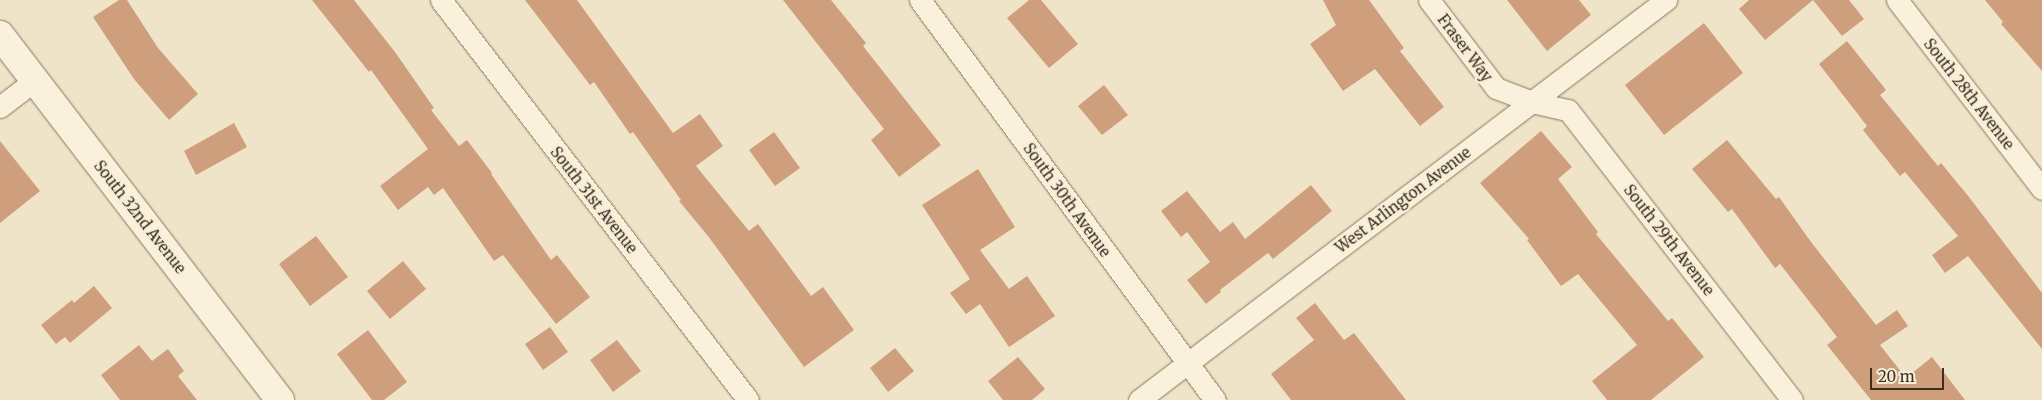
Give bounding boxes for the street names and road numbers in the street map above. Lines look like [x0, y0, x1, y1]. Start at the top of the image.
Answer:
street label: Fraser Way [1434, 11, 1496, 85]
street label: South 28th Avenue [1920, 35, 2018, 153]
street label: South 30th Avenue [1020, 140, 1114, 260]
street label: South 31st Avenue [547, 143, 641, 257]
street label: West Arlington Avenue [1332, 143, 1474, 257]
street label: South 32nd Avenue [90, 157, 190, 277]
street label: South 29th Avenue [1620, 181, 1718, 299]

